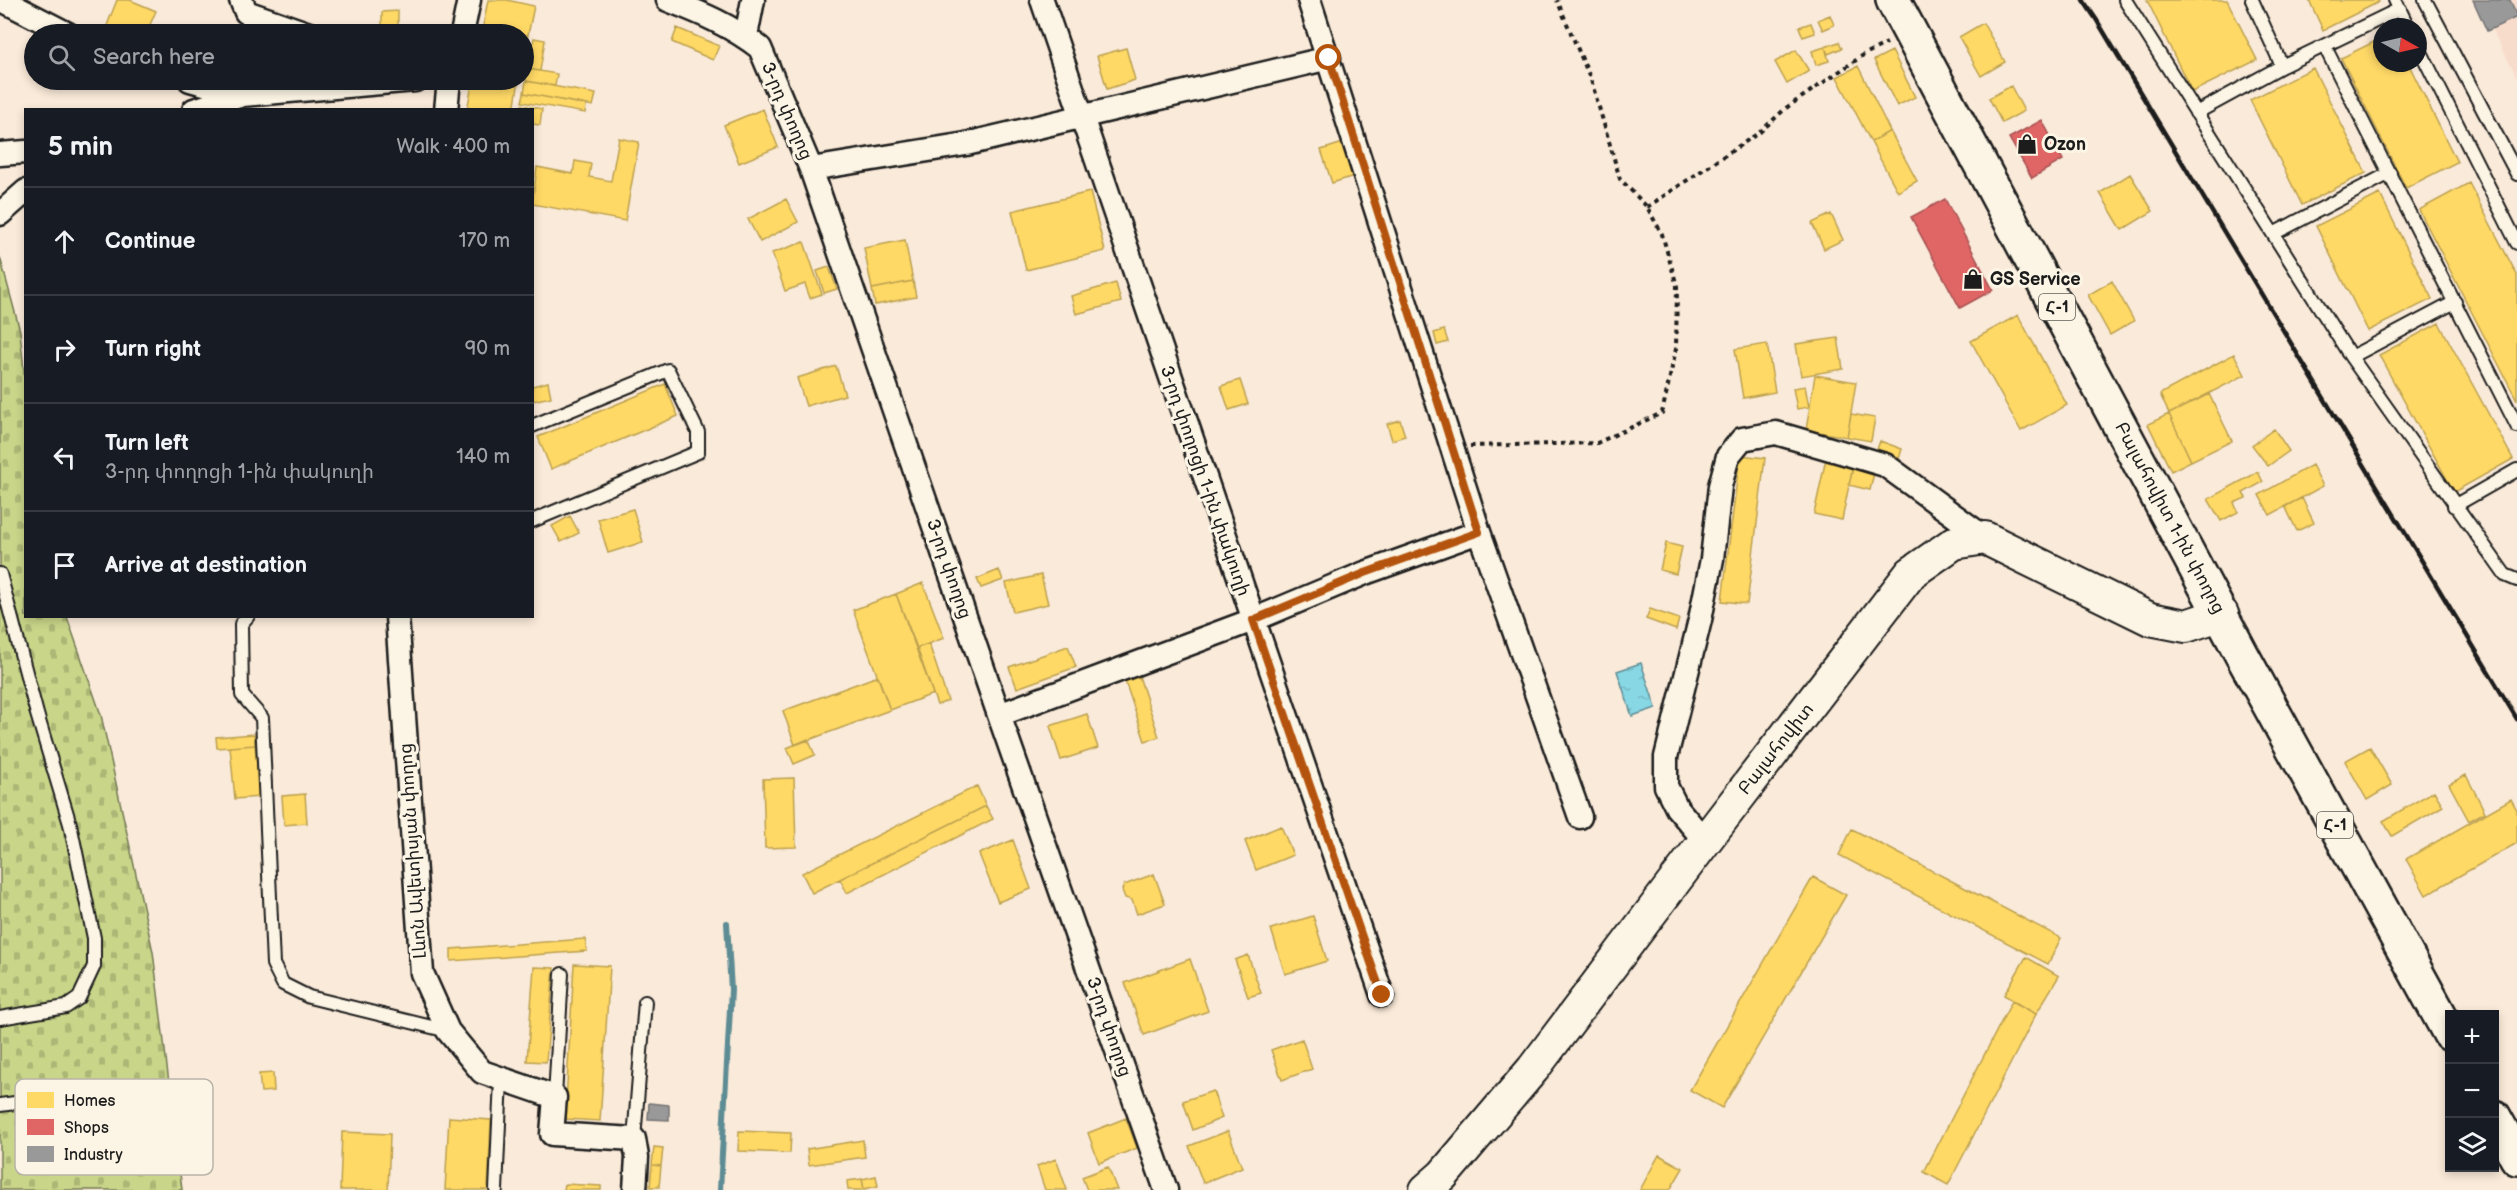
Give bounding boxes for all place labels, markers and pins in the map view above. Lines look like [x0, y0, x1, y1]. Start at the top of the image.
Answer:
shop icon: Ozon [2015, 132, 2039, 156]
place label: Ozon [2044, 134, 2086, 155]
shop icon: GS Service [1961, 267, 1985, 291]
place label: GS Service [1990, 269, 2081, 290]

